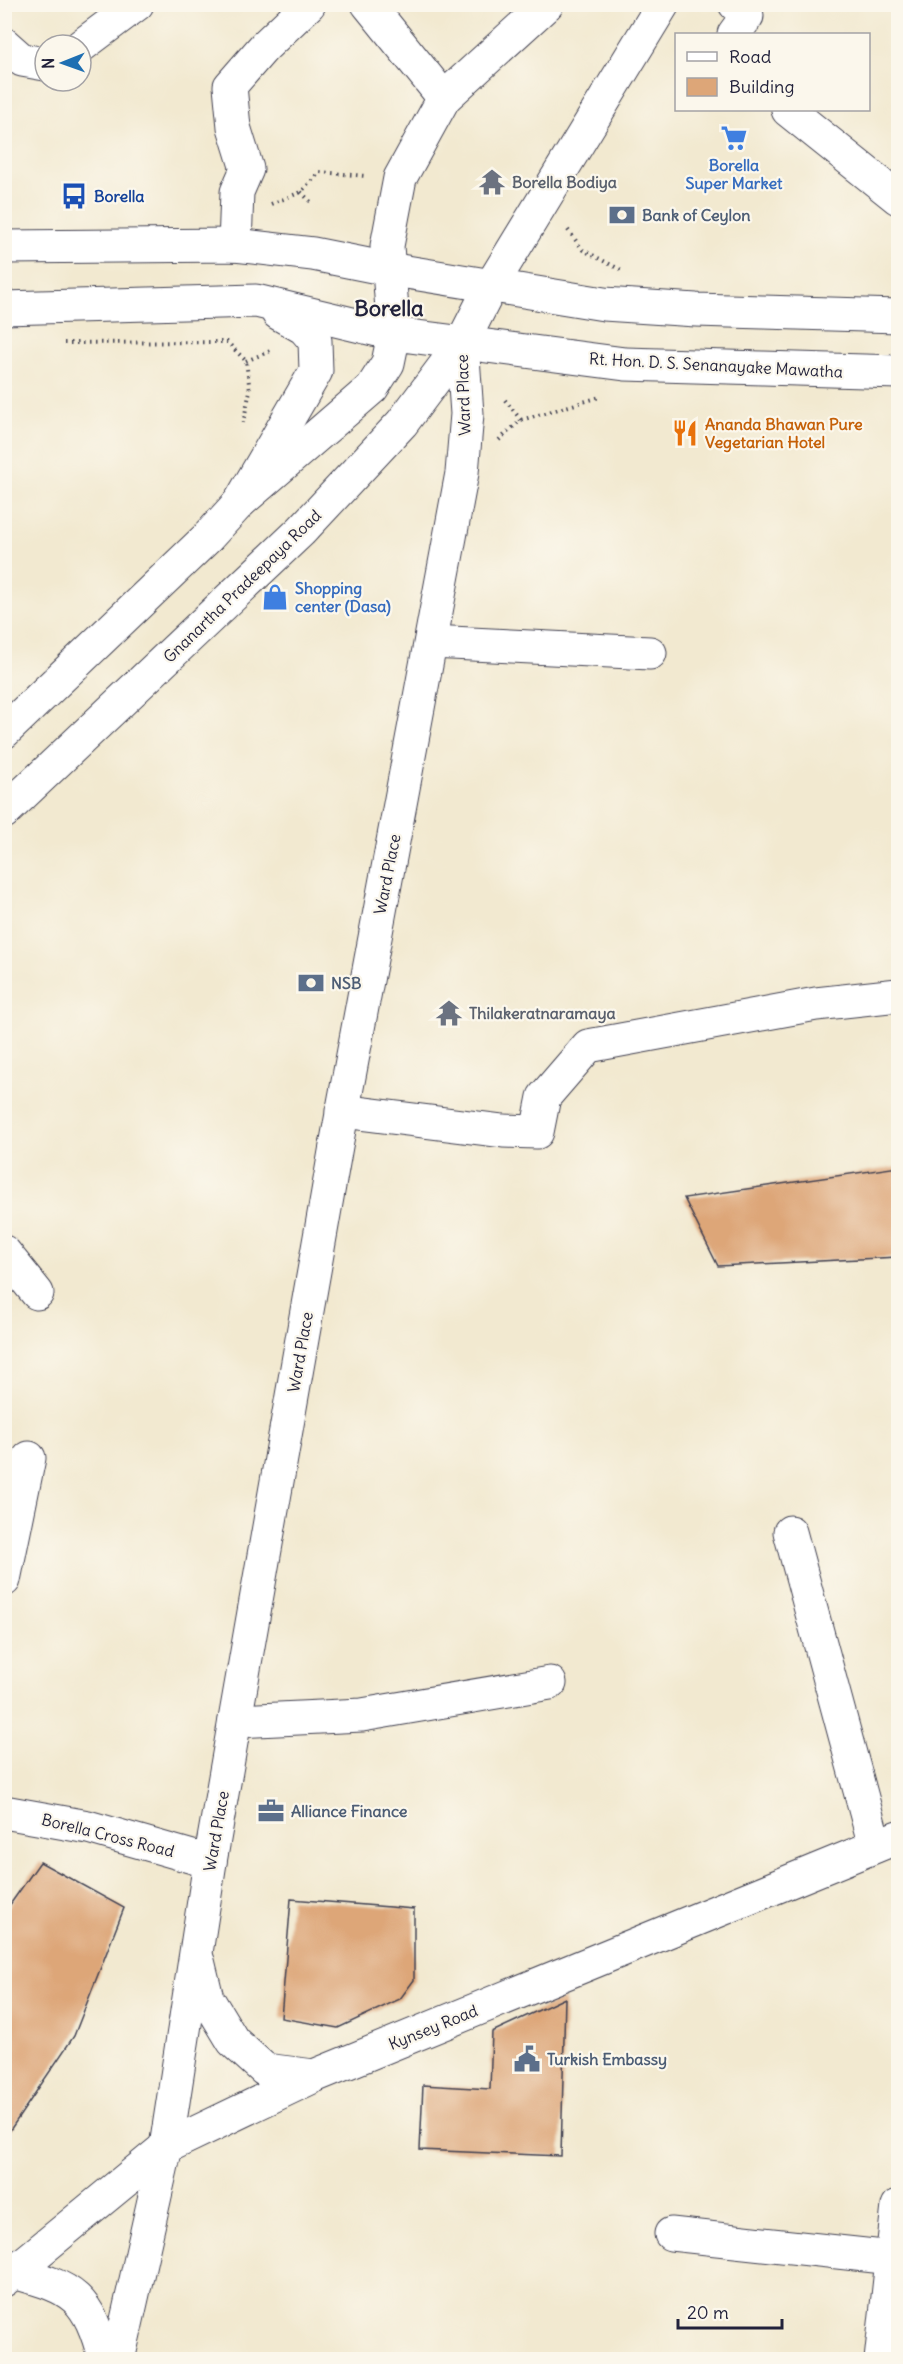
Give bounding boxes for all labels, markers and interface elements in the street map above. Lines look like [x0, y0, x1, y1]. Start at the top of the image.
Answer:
north arrow [33, 33, 93, 93]
legend [675, 33, 870, 111]
text: Road [729, 45, 772, 68]
text: N [38, 58, 58, 69]
text: Building [729, 75, 794, 98]
supermarket icon: Borella Super Market [719, 123, 749, 153]
place label: Borella Super Market [686, 155, 783, 194]
temple icon: Borella Bodiya [477, 167, 507, 197]
place label: Borella Bodiya [512, 172, 617, 193]
bus stop icon: Borella [59, 181, 89, 211]
place label: Borella [94, 186, 144, 206]
bank icon: Bank of Ceylon [607, 200, 637, 230]
place label: Bank of Ceylon [642, 205, 750, 226]
district label: Borella [354, 294, 424, 322]
street label: Rt. Hon. D. S. Senanayake Mawatha [589, 348, 843, 382]
street label: Ward Place [452, 354, 474, 436]
place label: Ananda Bhawan Pure Vegetarian Hotel [705, 414, 863, 453]
restaurant icon: Ananda Bhawan Pure Vegetarian Hotel [670, 418, 700, 448]
street label: Gnanartha Pradeepaya Road [159, 505, 325, 667]
place label: Shopping center (Dasa) [295, 578, 391, 617]
shop icon: Shopping center (Dasa) [260, 582, 290, 612]
street label: Ward Place [369, 832, 405, 916]
bank icon: NSB [296, 968, 326, 998]
place label: NSB [331, 973, 362, 993]
temple icon: Thilakeratnaramaya [434, 998, 464, 1028]
place label: Thilakeratnaramaya [469, 1003, 616, 1024]
street label: Ward Place [283, 1310, 317, 1394]
street label: Ward Place [199, 1789, 233, 1873]
office icon: Alliance Finance [256, 1796, 286, 1826]
place label: Alliance Finance [291, 1801, 408, 1821]
street label: Borella Cross Road [40, 1809, 176, 1861]
street label: Kynsey Road [385, 2000, 481, 2054]
public building icon: Turkish Embassy [512, 2044, 542, 2074]
place label: Turkish Embassy [547, 2049, 667, 2070]
scale bar [678, 2292, 782, 2330]
text: 20 m [687, 2301, 729, 2324]

